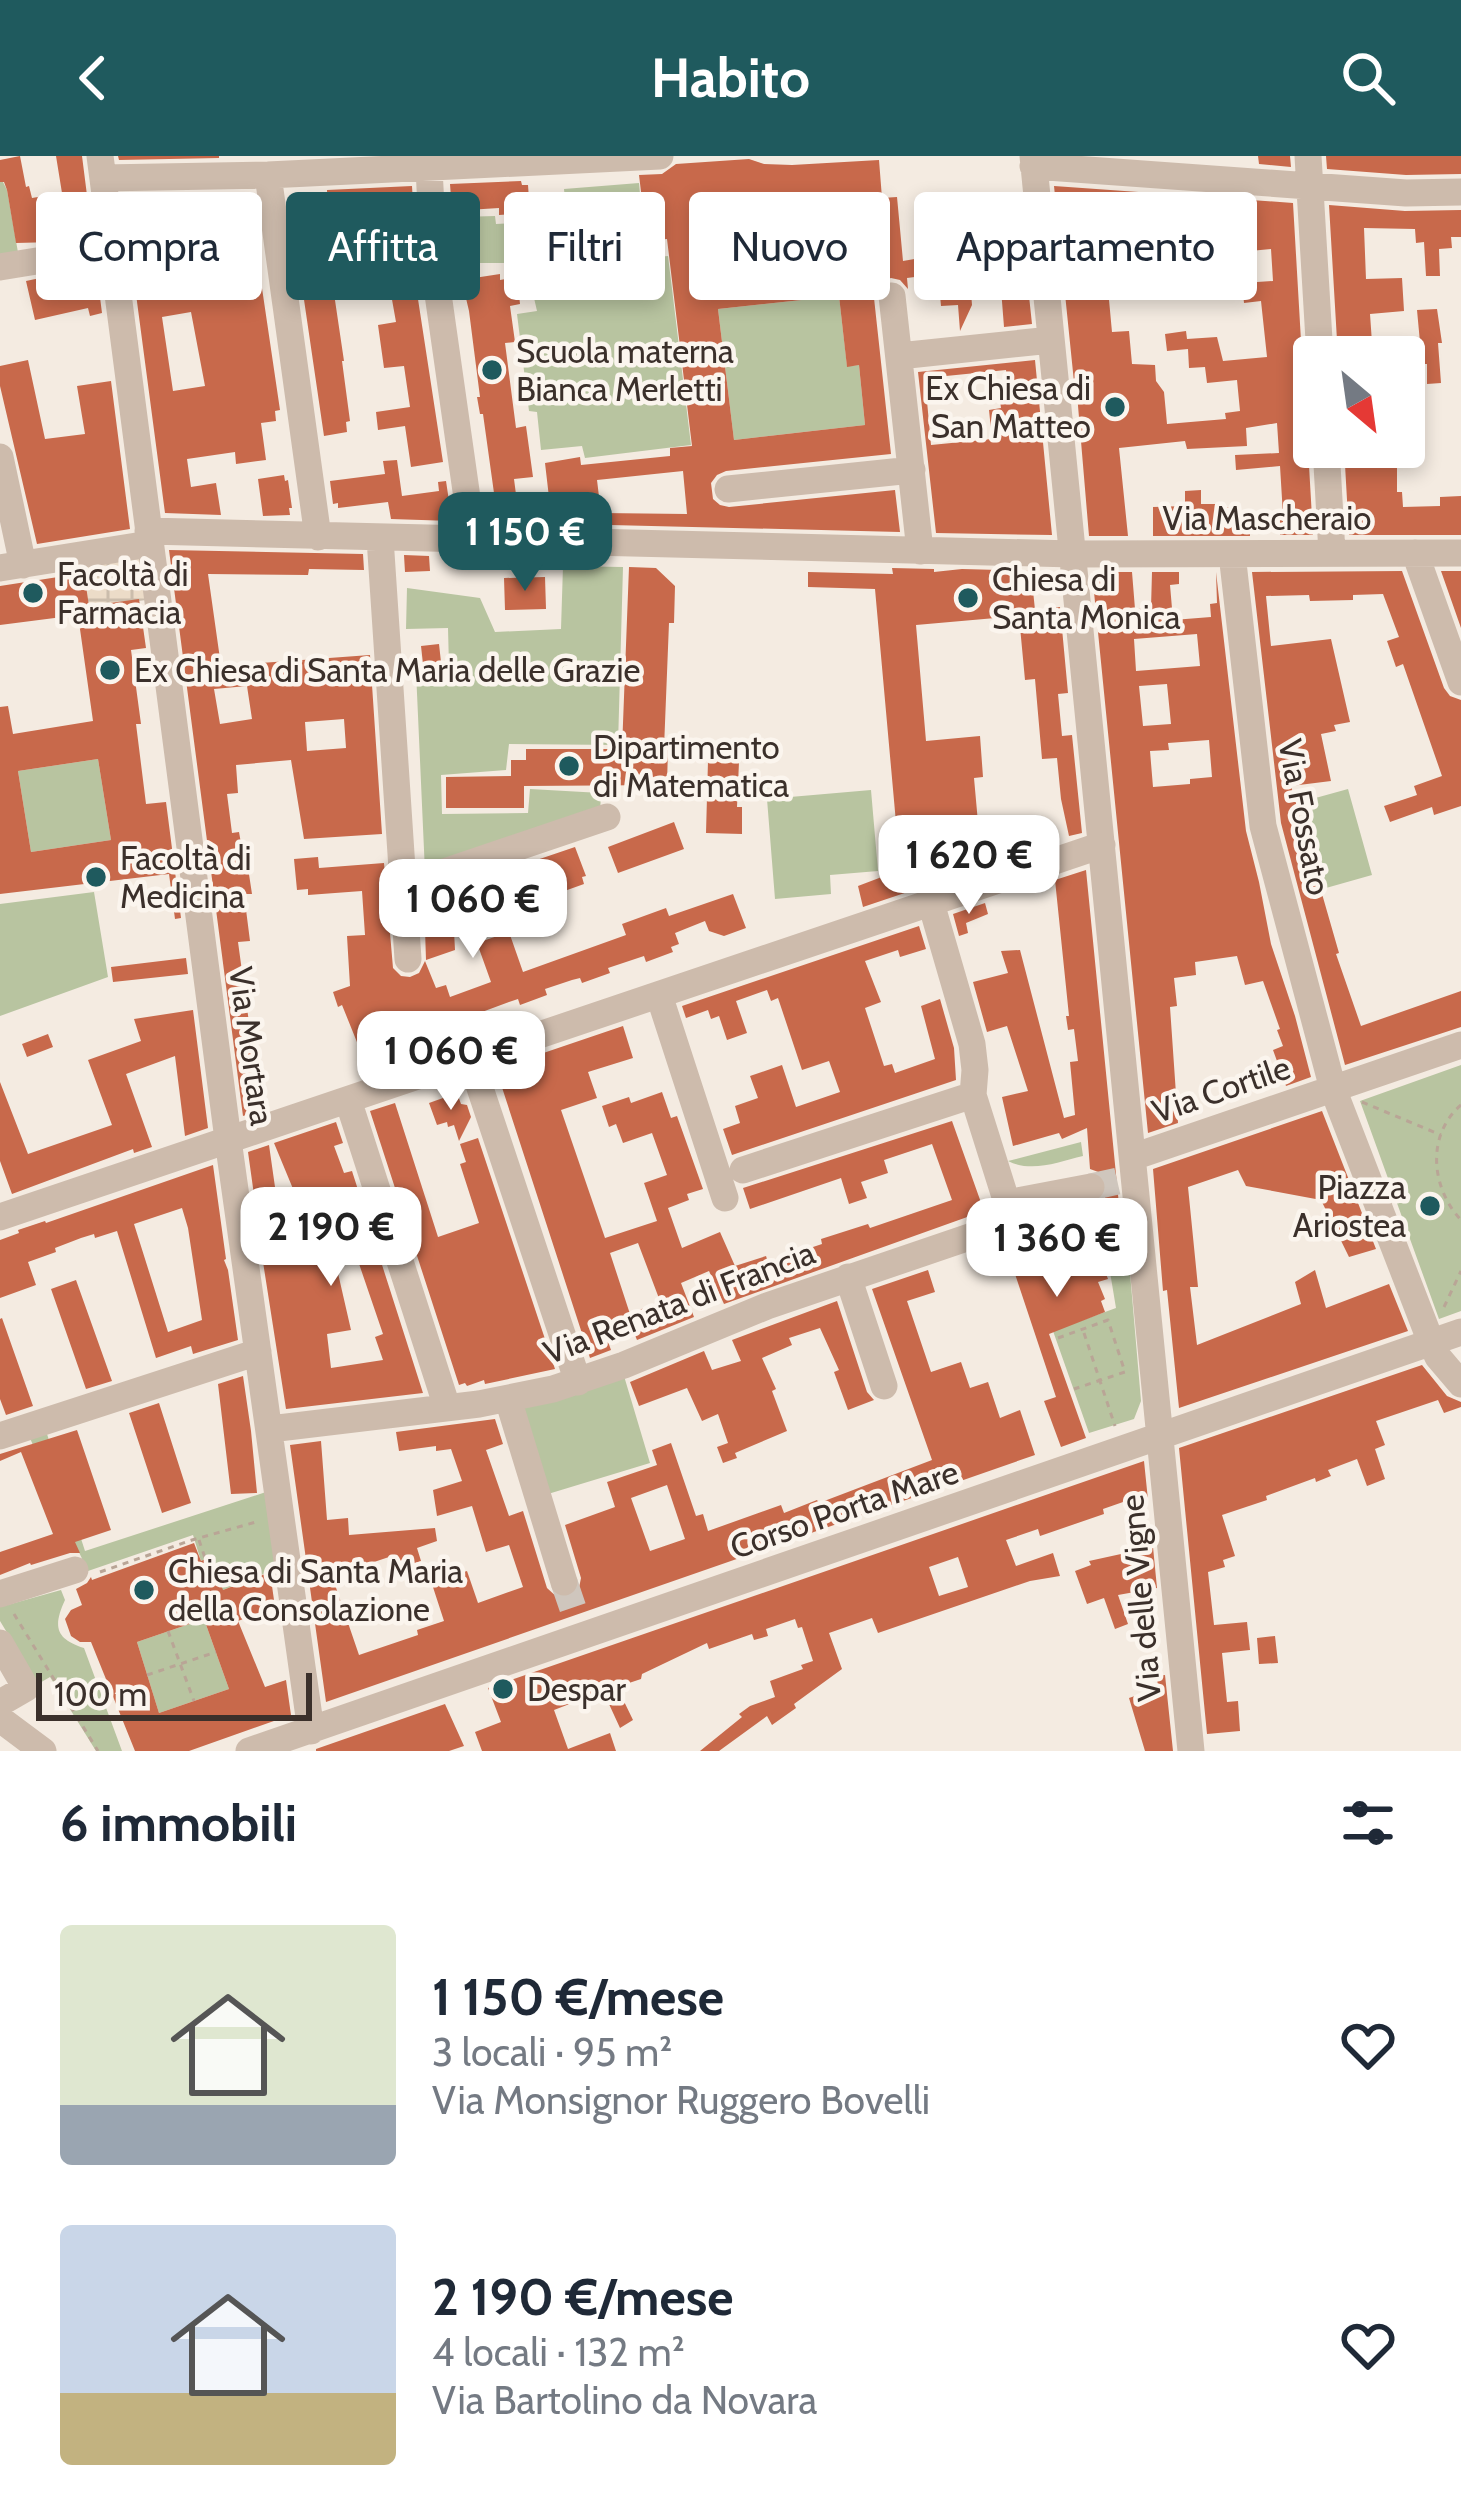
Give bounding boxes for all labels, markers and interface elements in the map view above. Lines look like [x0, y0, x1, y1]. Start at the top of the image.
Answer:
icon: back [60, 45, 126, 111]
text: Habito [651, 45, 810, 111]
icon: search [1335, 45, 1401, 111]
chip: Compra [36, 192, 262, 300]
chip: Affitta [286, 192, 480, 300]
chip: Filtri [504, 192, 665, 300]
chip: Nuovo [689, 192, 890, 300]
chip: Appartamento [914, 192, 1257, 300]
place label: Scuola materna Bianca Merletti [516, 331, 734, 409]
north arrow [1293, 336, 1425, 468]
map controls [1293, 336, 1425, 468]
marker: Scuola materna Bianca Merletti [479, 357, 505, 383]
place label: Ex Chiesa di San Matteo [925, 368, 1091, 446]
marker: Ex Chiesa di San Matteo [1102, 394, 1128, 420]
pin: 1 150 € [414, 492, 636, 594]
street label: Via Mascheraio [1163, 498, 1371, 538]
text: 1 150 € [465, 507, 585, 555]
place label: Facoltà di Farmacia [57, 554, 188, 632]
place label: Chiesa di Santa Monica [992, 559, 1181, 637]
marker: Facoltà di Farmacia [20, 580, 46, 606]
marker: Chiesa di Santa Monica [955, 585, 981, 611]
place label: Ex Chiesa di Santa Maria delle Grazie [134, 650, 640, 690]
marker: Ex Chiesa di Santa Maria delle Grazie [97, 657, 123, 683]
place label: Dipartimento di Matematica [593, 727, 789, 805]
street label: Via Fossato [1270, 736, 1340, 898]
marker: Dipartimento di Matematica [556, 753, 582, 779]
pin: 1 620 € [858, 815, 1080, 917]
text: 1 620 € [905, 830, 1033, 878]
place label: Facoltà di Medicina [120, 838, 251, 916]
pin: 1 060 € [362, 859, 584, 961]
marker: Facoltà di Medicina [83, 864, 109, 890]
text: 1 060 € [406, 874, 540, 922]
street label: Via Mortara [221, 964, 283, 1128]
pin: 1 060 € [340, 1011, 562, 1113]
text: 1 060 € [384, 1026, 518, 1074]
street label: Via Cortile [1147, 1047, 1295, 1131]
place label: Piazza Ariostea [1293, 1167, 1406, 1245]
pin: 2 190 € [220, 1187, 442, 1289]
marker: Piazza Ariostea [1417, 1193, 1443, 1219]
pin: 1 360 € [946, 1198, 1168, 1300]
text: 2 190 € [267, 1202, 395, 1250]
text: 1 360 € [993, 1213, 1121, 1261]
street label: Via Renata di Francia [538, 1232, 820, 1372]
street label: Corso Porta Mare [725, 1451, 963, 1567]
street label: Via delle Vigne [1111, 1493, 1169, 1703]
place label: Chiesa di Santa Maria della Consolazione [168, 1551, 463, 1629]
marker: Chiesa di Santa Maria della Consolazione [131, 1577, 157, 1603]
scale bar [36, 1667, 312, 1720]
place label: Despar [527, 1669, 627, 1709]
text: 100 m [54, 1674, 147, 1714]
marker: Despar [490, 1676, 516, 1702]
icon: filters [1335, 1790, 1401, 1856]
text: 6 immobili [60, 1792, 297, 1854]
text: 1 150 €/mese [432, 1966, 724, 2028]
icon: home [156, 1973, 300, 2117]
icon: heart [1335, 2012, 1401, 2078]
text: 3 locali · 95 m² [432, 2028, 672, 2076]
text: Via Monsignor Ruggero Bovelli [432, 2076, 930, 2124]
text: 2 190 €/mese [432, 2266, 734, 2328]
icon: home [156, 2273, 300, 2417]
icon: heart [1335, 2312, 1401, 2378]
text: 4 locali · 132 m² [432, 2328, 685, 2376]
text: Via Bartolino da Novara [432, 2376, 817, 2424]

